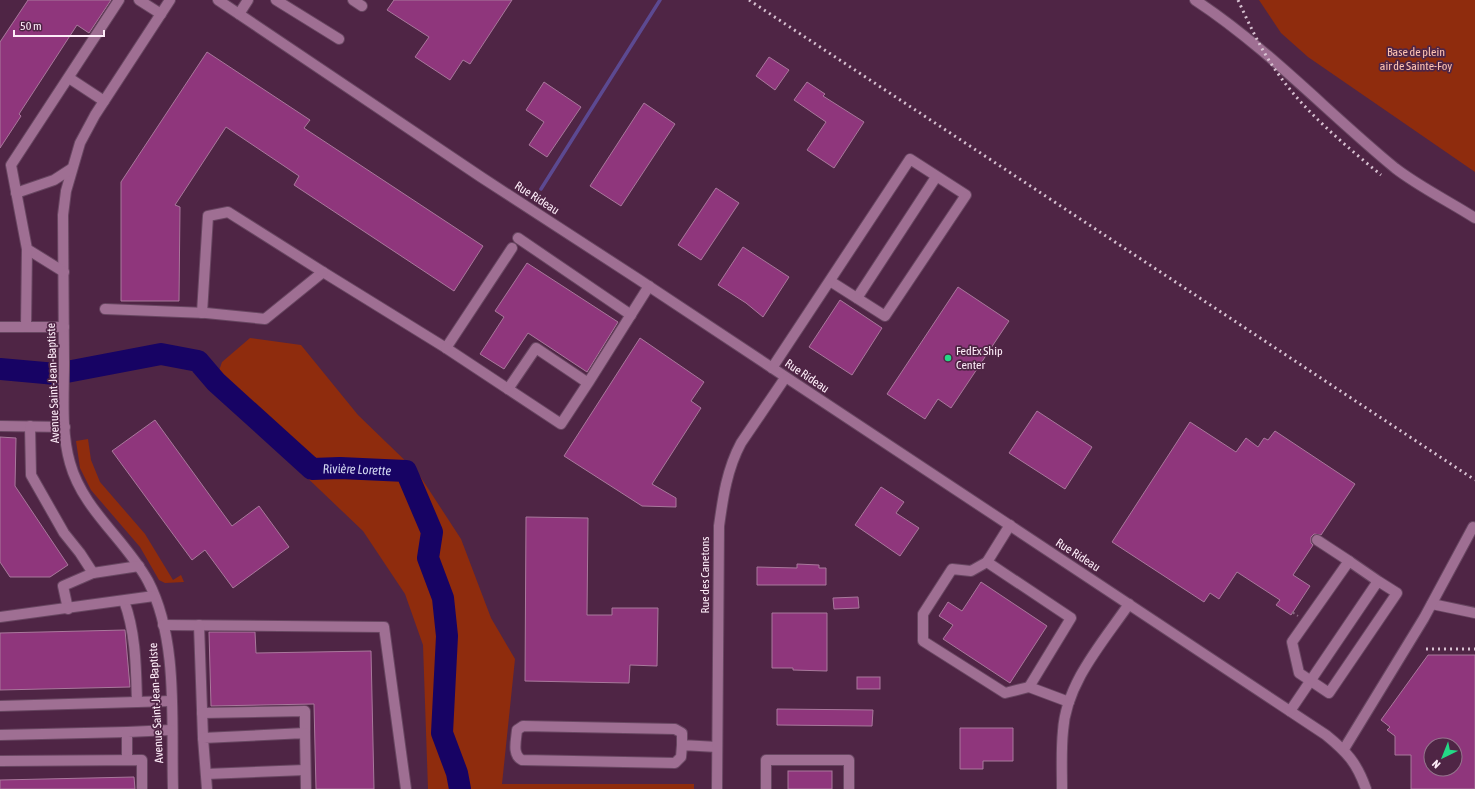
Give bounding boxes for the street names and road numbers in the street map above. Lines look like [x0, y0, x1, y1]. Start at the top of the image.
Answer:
street label: Rue Rideau [512, 178, 562, 218]
street label: Avenue Saint-Jean-Baptiste [44, 323, 62, 443]
street label: Rue Rideau [782, 356, 832, 396]
street label: Rue Rideau [1053, 535, 1103, 575]
street label: Rue des Canetons [698, 536, 712, 614]
street label: Avenue Saint-Jean-Baptiste [146, 643, 166, 763]

